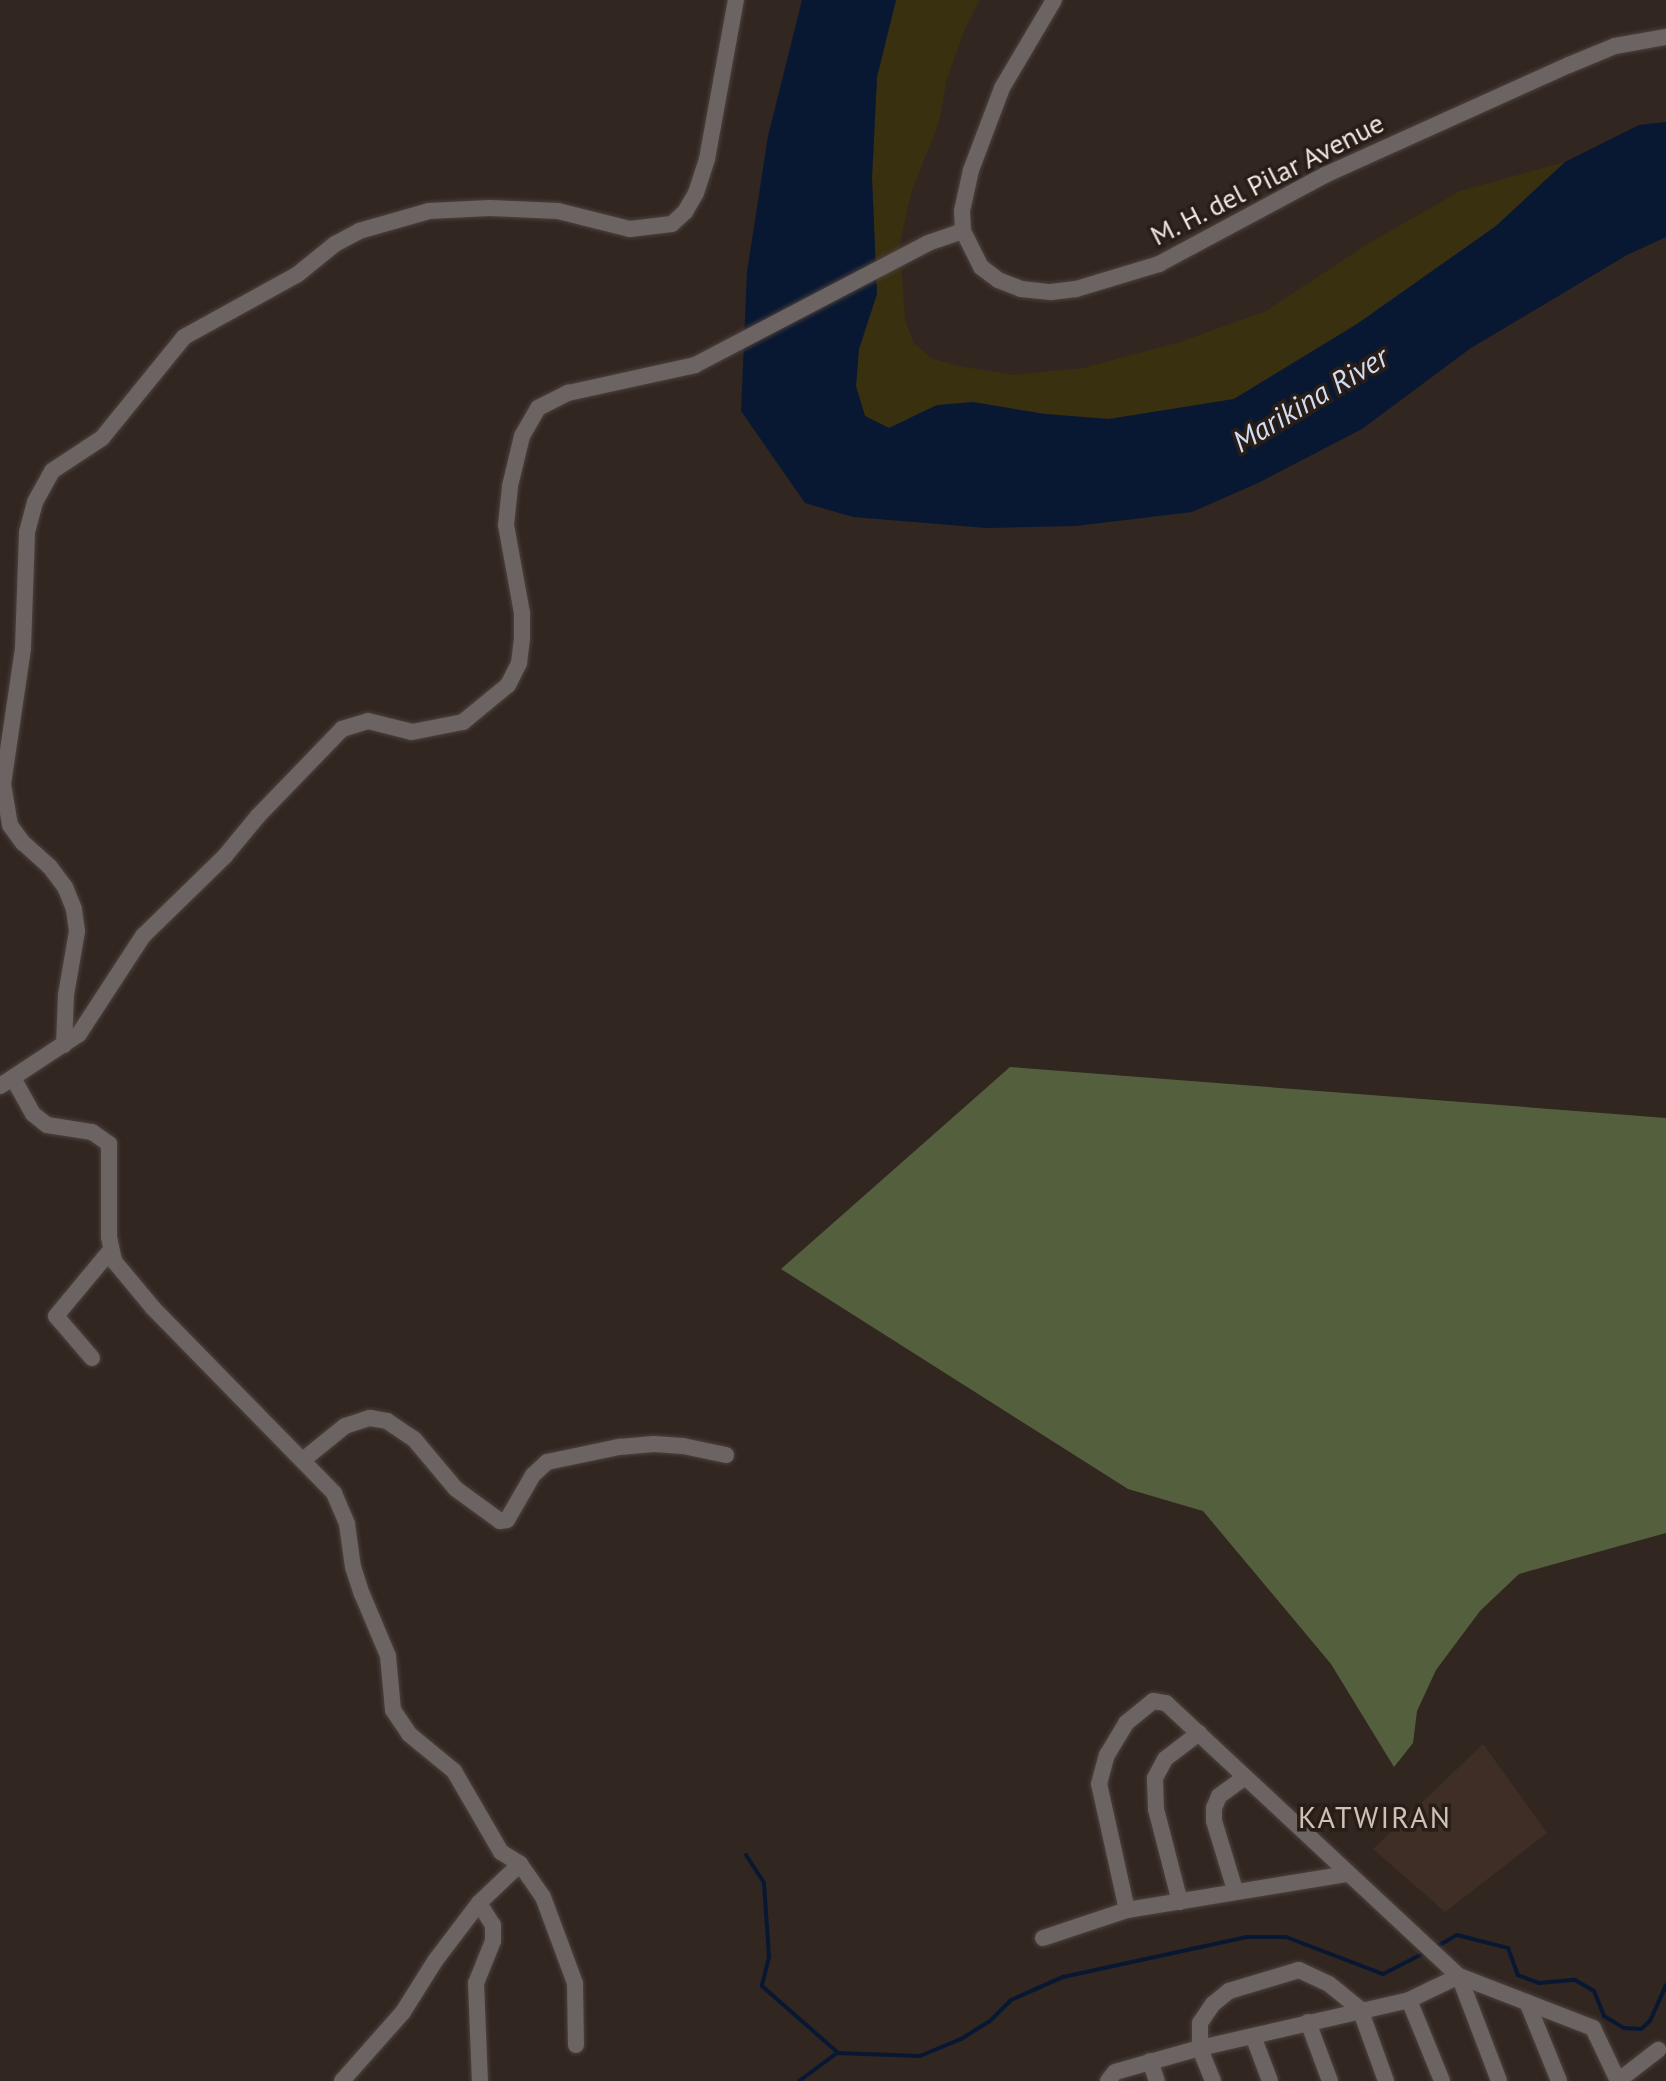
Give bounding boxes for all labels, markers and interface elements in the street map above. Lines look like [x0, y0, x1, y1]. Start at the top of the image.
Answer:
street label: M. H. del Pilar Avenue [1142, 104, 1392, 254]
water label: Marikina River [1226, 338, 1394, 460]
district label: KATWIRAN [1298, 1799, 1452, 1835]

